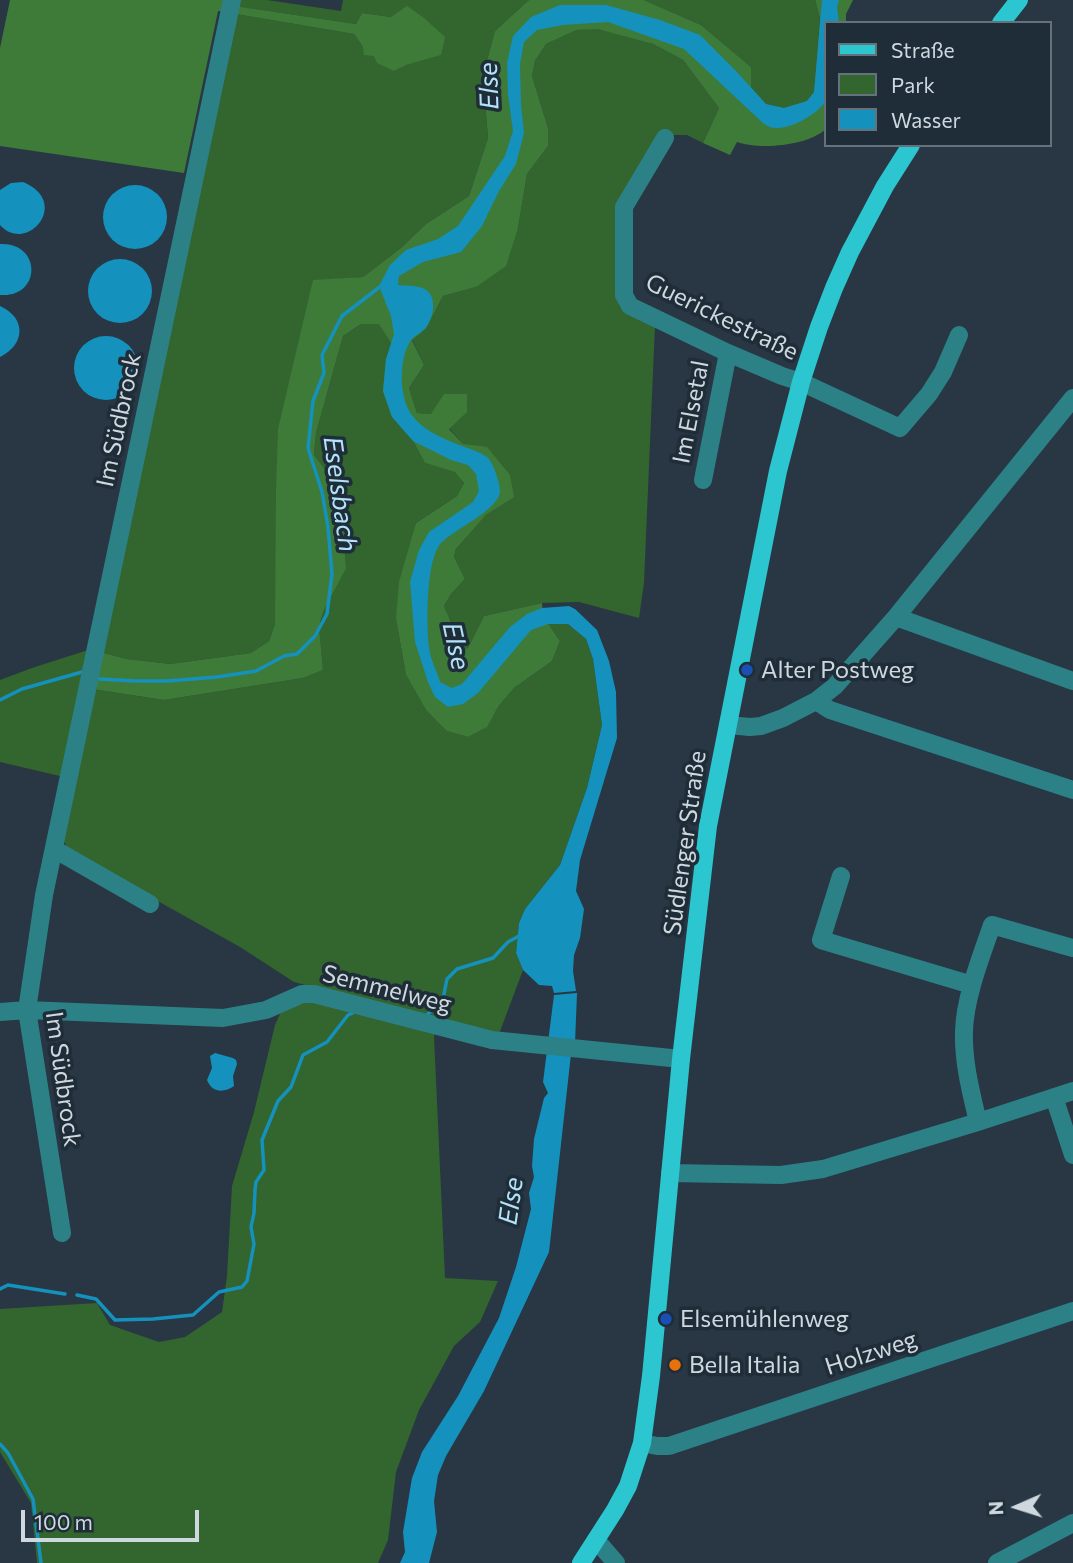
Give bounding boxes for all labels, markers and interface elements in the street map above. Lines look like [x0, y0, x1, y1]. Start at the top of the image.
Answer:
legend [824, 21, 1052, 147]
text: Straße [891, 37, 955, 62]
water label: Else [473, 62, 505, 110]
text: Park [891, 72, 935, 97]
text: Wasser [891, 107, 961, 132]
street label: Guerickestraße [641, 268, 803, 366]
street label: Im Südbrock [91, 350, 147, 490]
street label: Im Elsetal [667, 358, 715, 466]
water label: Eselsbach [316, 434, 364, 554]
water label: Else [436, 619, 476, 673]
place label: Alter Postweg [761, 656, 914, 684]
marker: Alter Postweg [739, 662, 755, 678]
street label: Südlenger Straße [658, 749, 712, 937]
street label: Semmelweg [320, 959, 454, 1019]
street label: Im Südbrock [39, 1010, 87, 1148]
water label: Else [492, 1175, 530, 1227]
place label: Elsemühlenweg [680, 1305, 849, 1333]
marker: Elsemühlenweg [658, 1311, 674, 1327]
street label: Holzweg [821, 1325, 921, 1381]
place label: Bella Italia [689, 1351, 800, 1379]
marker: Bella Italia [667, 1357, 683, 1373]
north arrow [982, 1472, 1052, 1542]
scale bar [24, 1496, 203, 1540]
text: N [984, 1500, 1007, 1516]
text: 100 m [34, 1509, 93, 1534]

